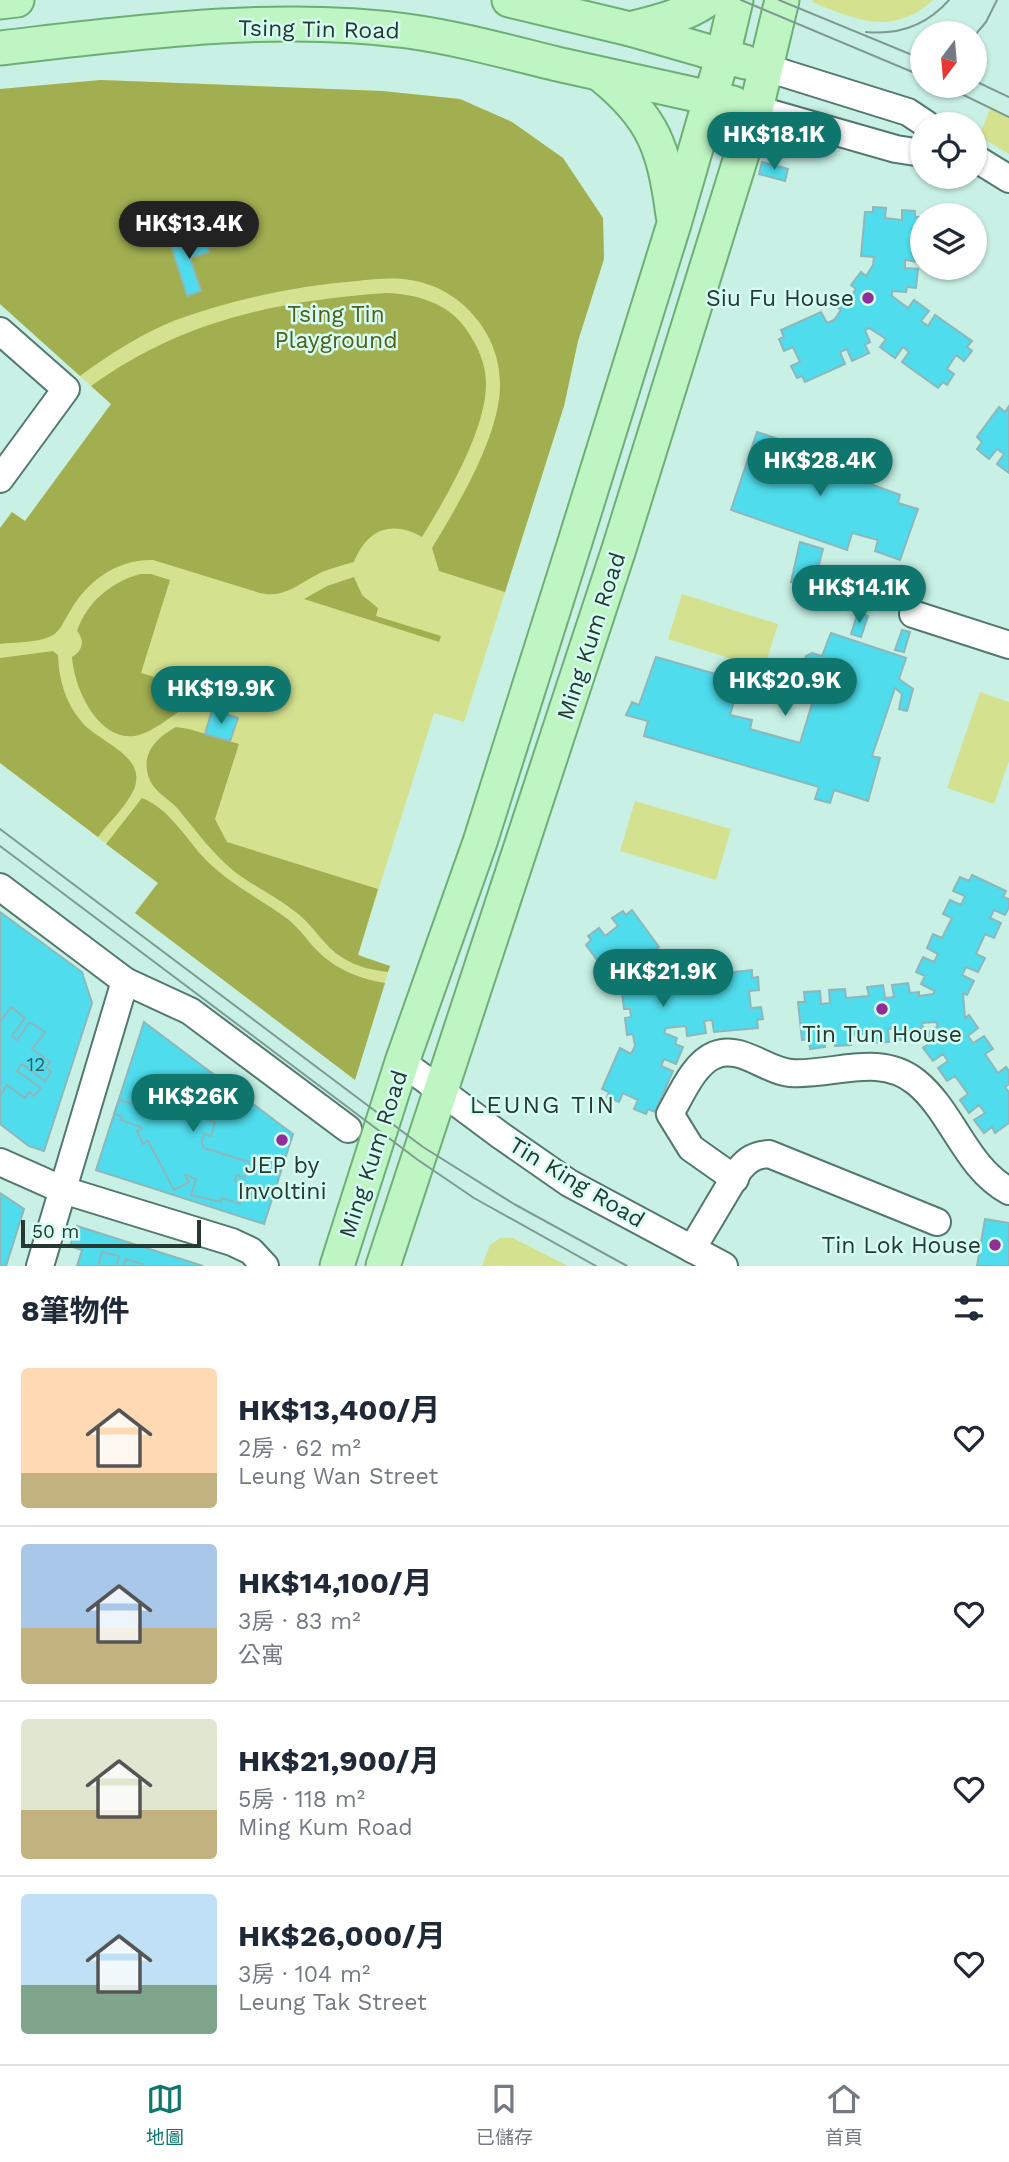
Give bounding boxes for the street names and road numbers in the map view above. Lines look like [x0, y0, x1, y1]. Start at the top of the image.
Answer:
street label: Tsing Tin Road [238, 15, 400, 44]
street label: Ming Kum Road [552, 549, 631, 723]
street label: Ming Kum Road [334, 1067, 413, 1241]
street label: Tin King Road [504, 1131, 649, 1234]

